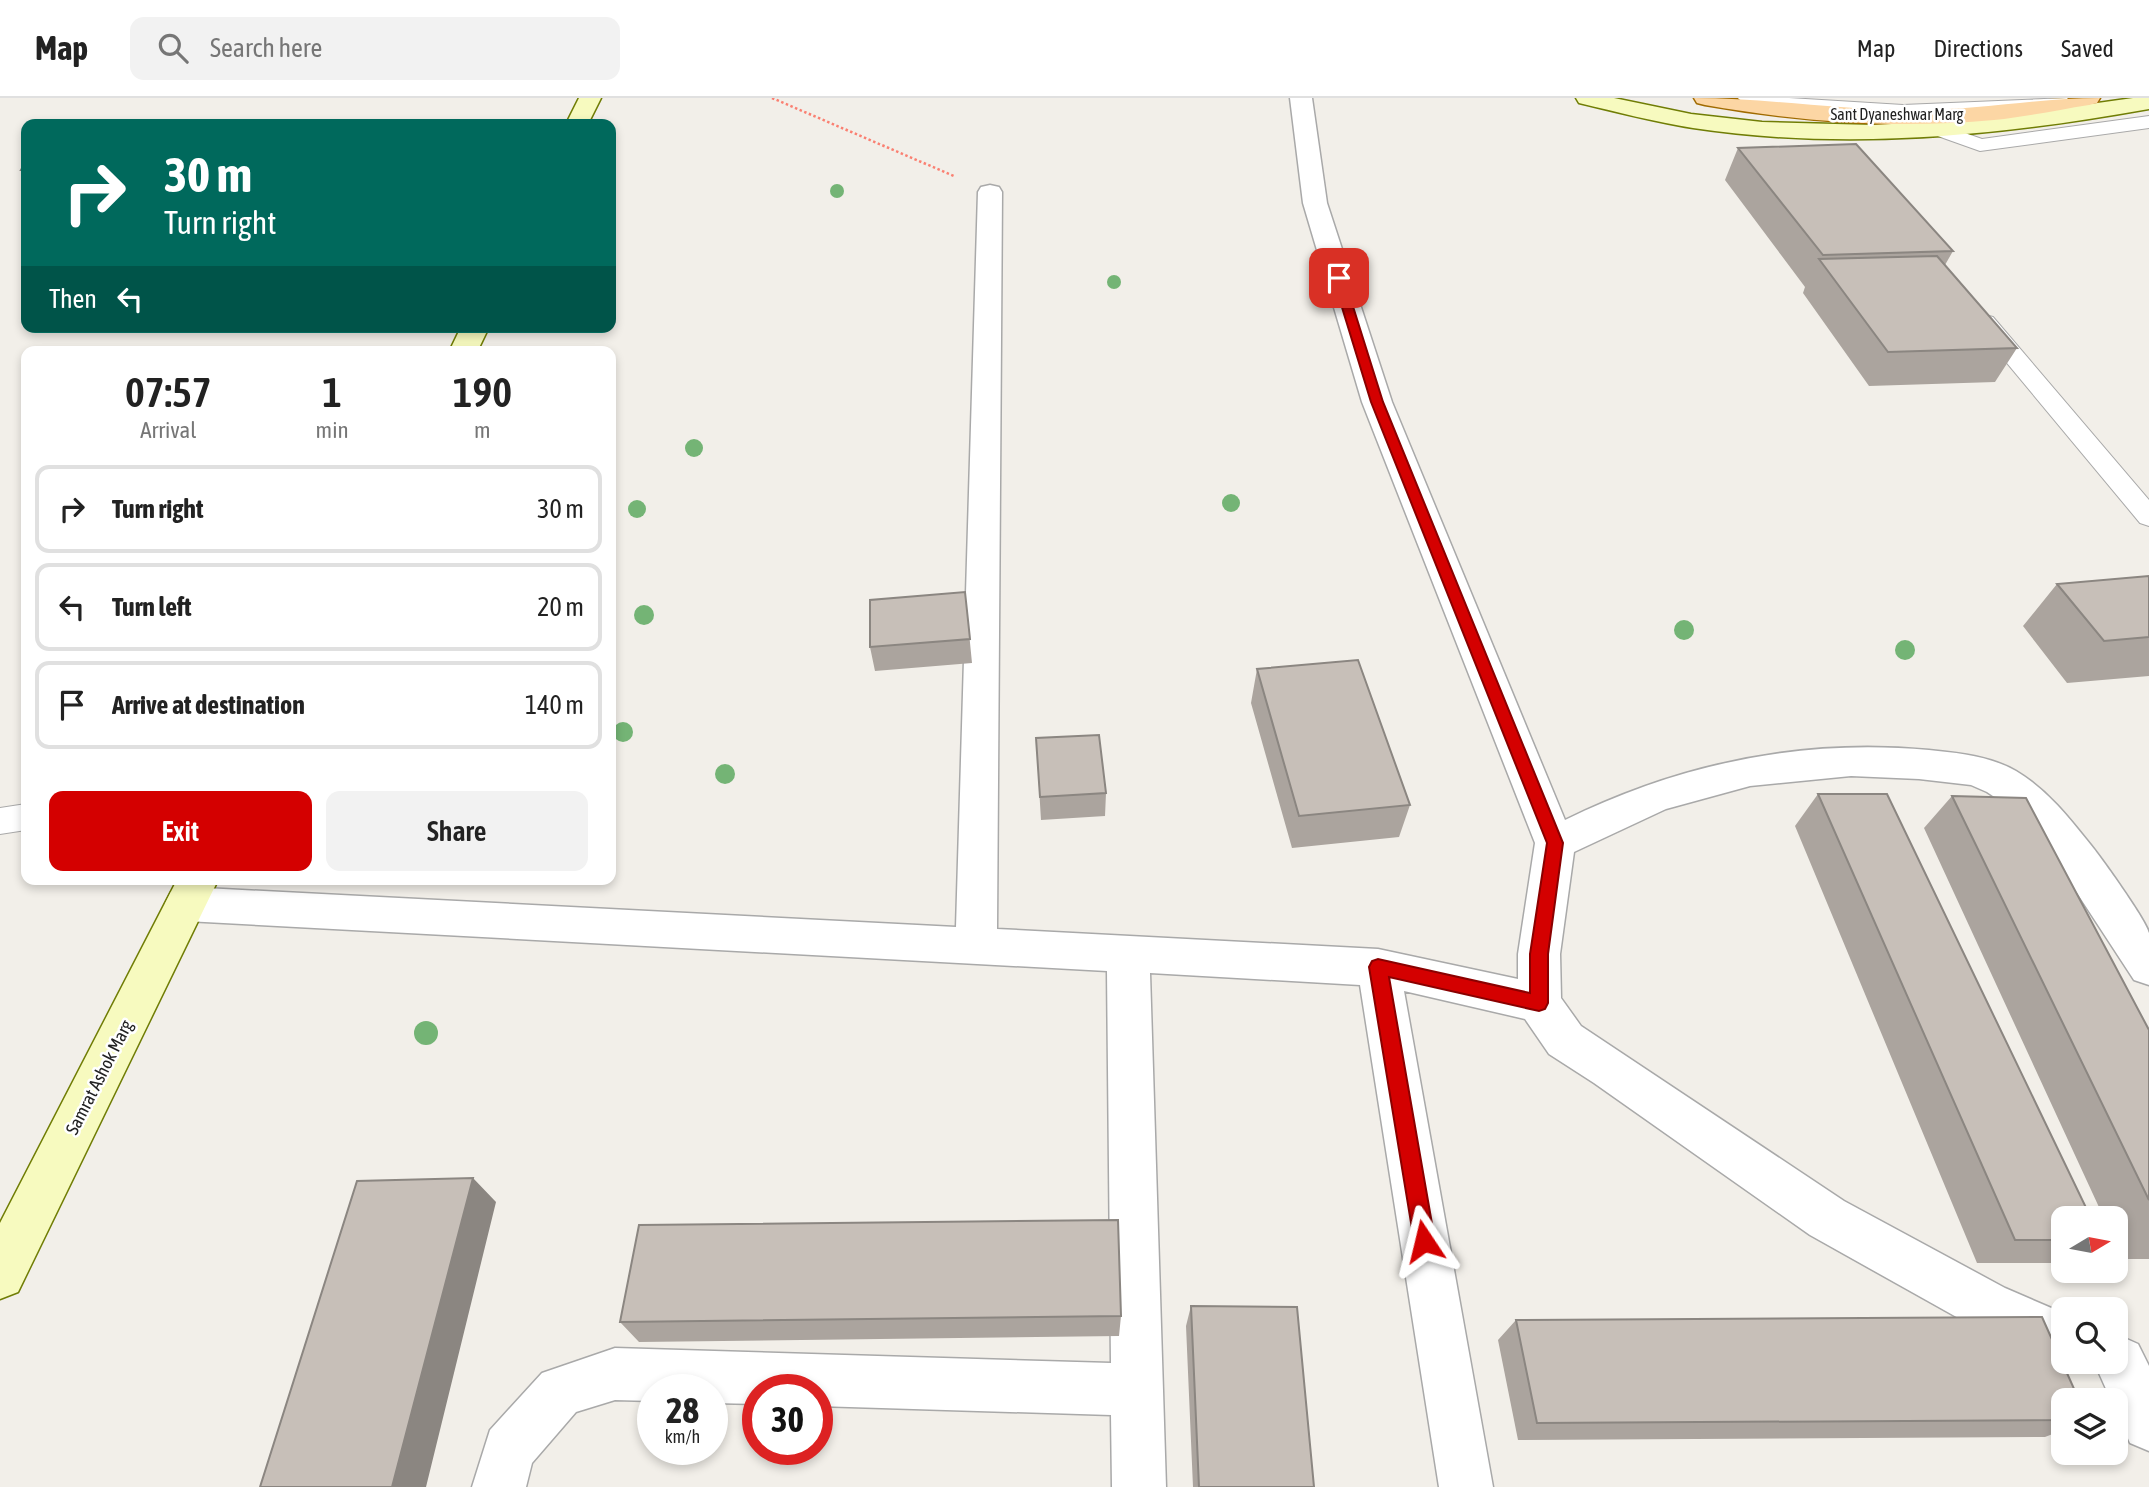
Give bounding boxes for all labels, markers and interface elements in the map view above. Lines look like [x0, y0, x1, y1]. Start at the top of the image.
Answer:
search box [130, 17, 620, 80]
text: Map [35, 29, 88, 67]
icon: search [154, 29, 192, 67]
text: Search here [210, 33, 322, 63]
text: Map [1857, 35, 1895, 62]
text: Directions [1933, 35, 2023, 62]
text: Saved [2061, 35, 2114, 62]
street label: Sant Dyaneshwar Marg [1830, 105, 1964, 124]
text: 30 m [164, 146, 252, 202]
icon: right [49, 147, 140, 238]
text: Turn right [164, 204, 277, 241]
pin [1309, 248, 1369, 308]
icon: arrive [1320, 259, 1358, 297]
icon: left [111, 280, 149, 318]
text: Then [49, 284, 97, 314]
text: 07:57 [125, 368, 212, 416]
text: 1 [322, 368, 342, 416]
text: 190 [453, 368, 512, 416]
text: Arrival [140, 417, 196, 443]
text: min [316, 417, 349, 443]
text: m [474, 417, 491, 443]
icon: right [53, 490, 91, 528]
text: Turn right [112, 494, 203, 524]
text: 30 m [537, 494, 584, 524]
icon: left [53, 588, 91, 626]
text: Turn left [112, 592, 192, 622]
text: 20 m [537, 592, 584, 622]
icon: arrive [53, 686, 91, 724]
text: Arrive at destination [112, 690, 305, 720]
text: 140 m [525, 690, 584, 720]
button: Exit [49, 791, 312, 871]
button: Share [326, 791, 588, 871]
street label: Samrat Ashok Marg [61, 1016, 137, 1138]
position arrow [1387, 1204, 1461, 1278]
north arrow [2051, 1206, 2128, 1283]
map controls [2051, 1206, 2128, 1465]
button: search [2051, 1297, 2128, 1374]
speed limit sign: 30 [742, 1374, 833, 1465]
button: layers [2051, 1388, 2128, 1465]
text: 28 [666, 1390, 699, 1430]
text: km/h [665, 1426, 700, 1447]

